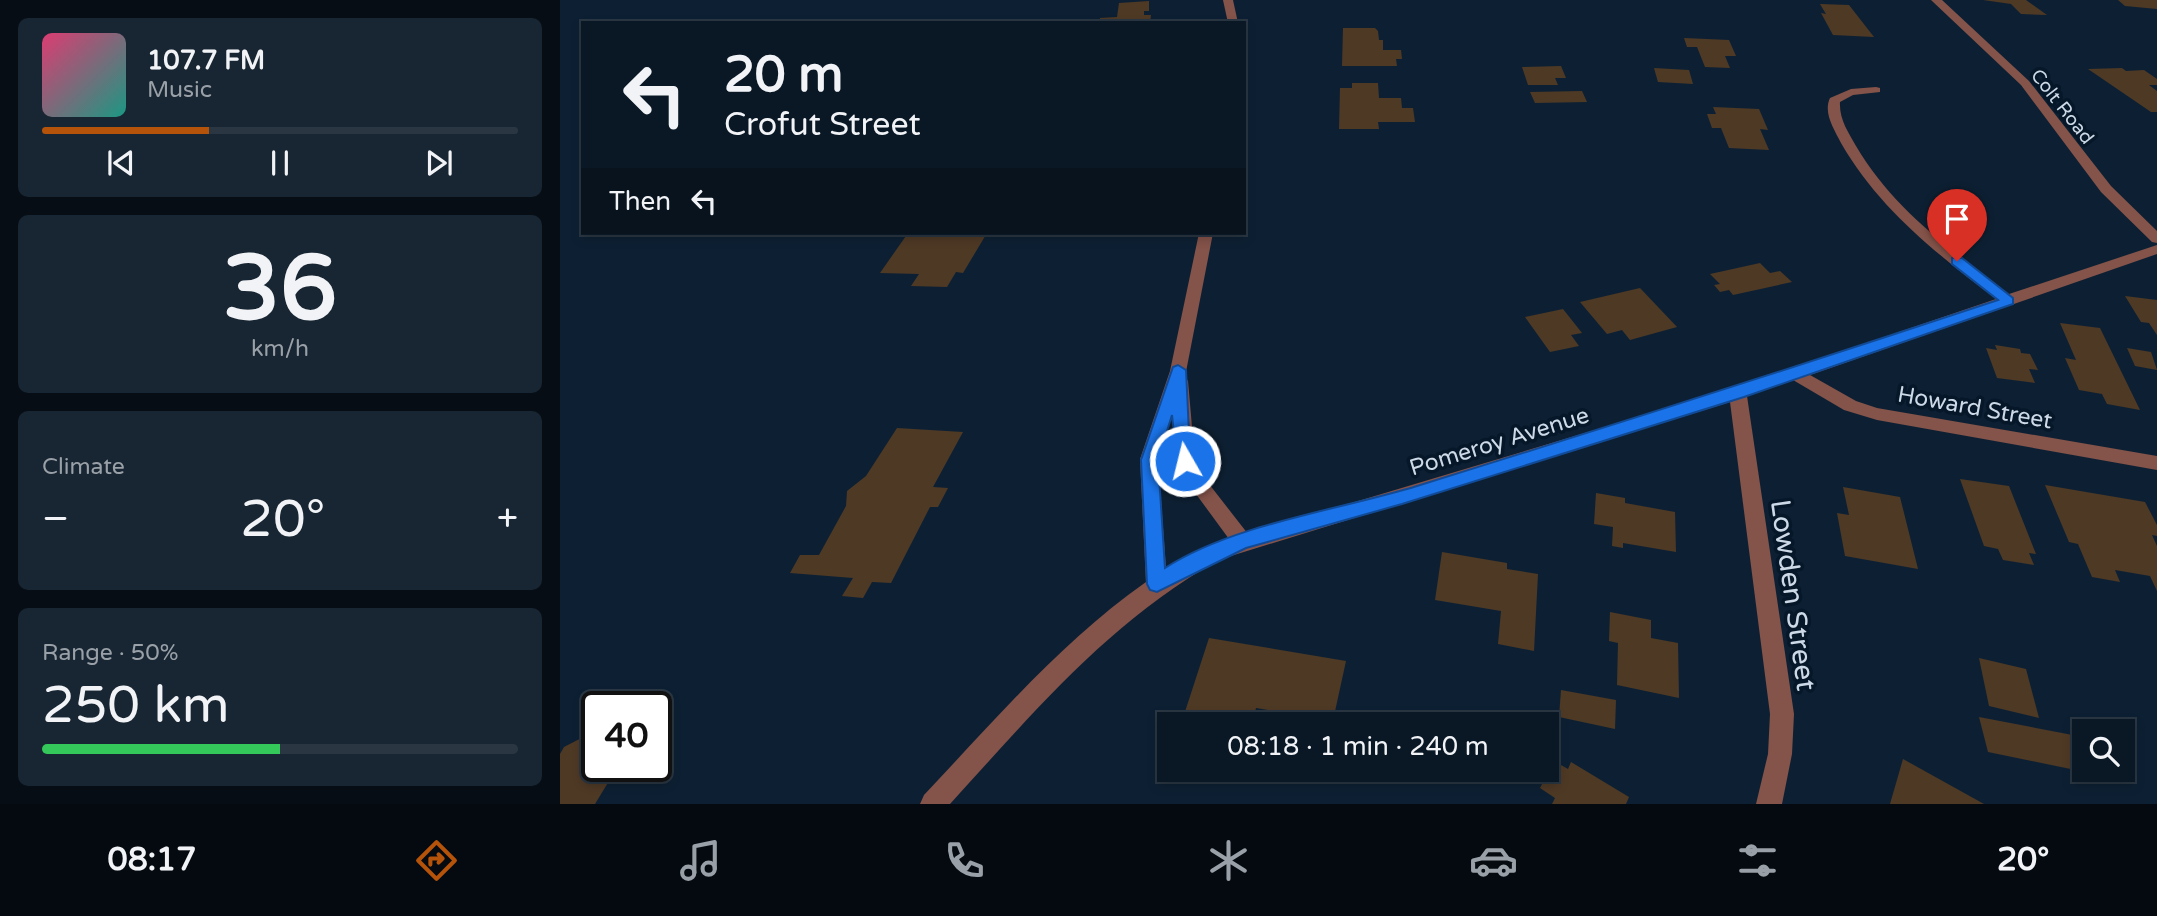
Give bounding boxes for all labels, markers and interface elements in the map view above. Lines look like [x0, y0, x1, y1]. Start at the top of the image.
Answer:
text: 107.7 FM [147, 45, 265, 76]
text: 20 m [724, 46, 843, 105]
icon: left [609, 49, 700, 140]
street label: Colt Road [2026, 65, 2098, 149]
text: Music [147, 76, 212, 104]
text: Crofut Street [724, 106, 921, 144]
icon: previous [102, 144, 140, 182]
icon: pause [261, 144, 299, 182]
icon: next [420, 144, 458, 182]
icon: left [685, 182, 723, 220]
text: Then [609, 186, 671, 217]
pin [1927, 189, 1987, 261]
icon: arrive [1938, 200, 1976, 238]
text: 36 [223, 234, 337, 344]
text: km/h [251, 335, 309, 363]
street label: Howard Street [1895, 381, 2055, 435]
street label: Pomeroy Avenue [1406, 401, 1592, 483]
position arrow [1148, 424, 1222, 498]
text: Climate [42, 453, 125, 481]
text: 20° [240, 488, 325, 551]
text: − [42, 496, 69, 542]
text: + [497, 496, 518, 542]
street label: Lowden Street [1763, 497, 1823, 693]
text: Range · 50% [42, 639, 178, 667]
text: 250 km [42, 674, 230, 737]
speed limit sign: 40 [581, 691, 672, 782]
map controls [2072, 719, 2135, 782]
button: search [2072, 719, 2135, 782]
text: 08:18 · 1 min · 240 m [1227, 731, 1489, 762]
icon: directions [412, 836, 461, 885]
icon: music [676, 836, 725, 885]
icon: phone [940, 836, 989, 885]
icon: climate [1204, 836, 1253, 885]
icon: car [1469, 836, 1518, 885]
icon: filters [1733, 836, 1782, 885]
text: 08:17 [108, 841, 196, 879]
text: 20° [1997, 841, 2049, 879]

